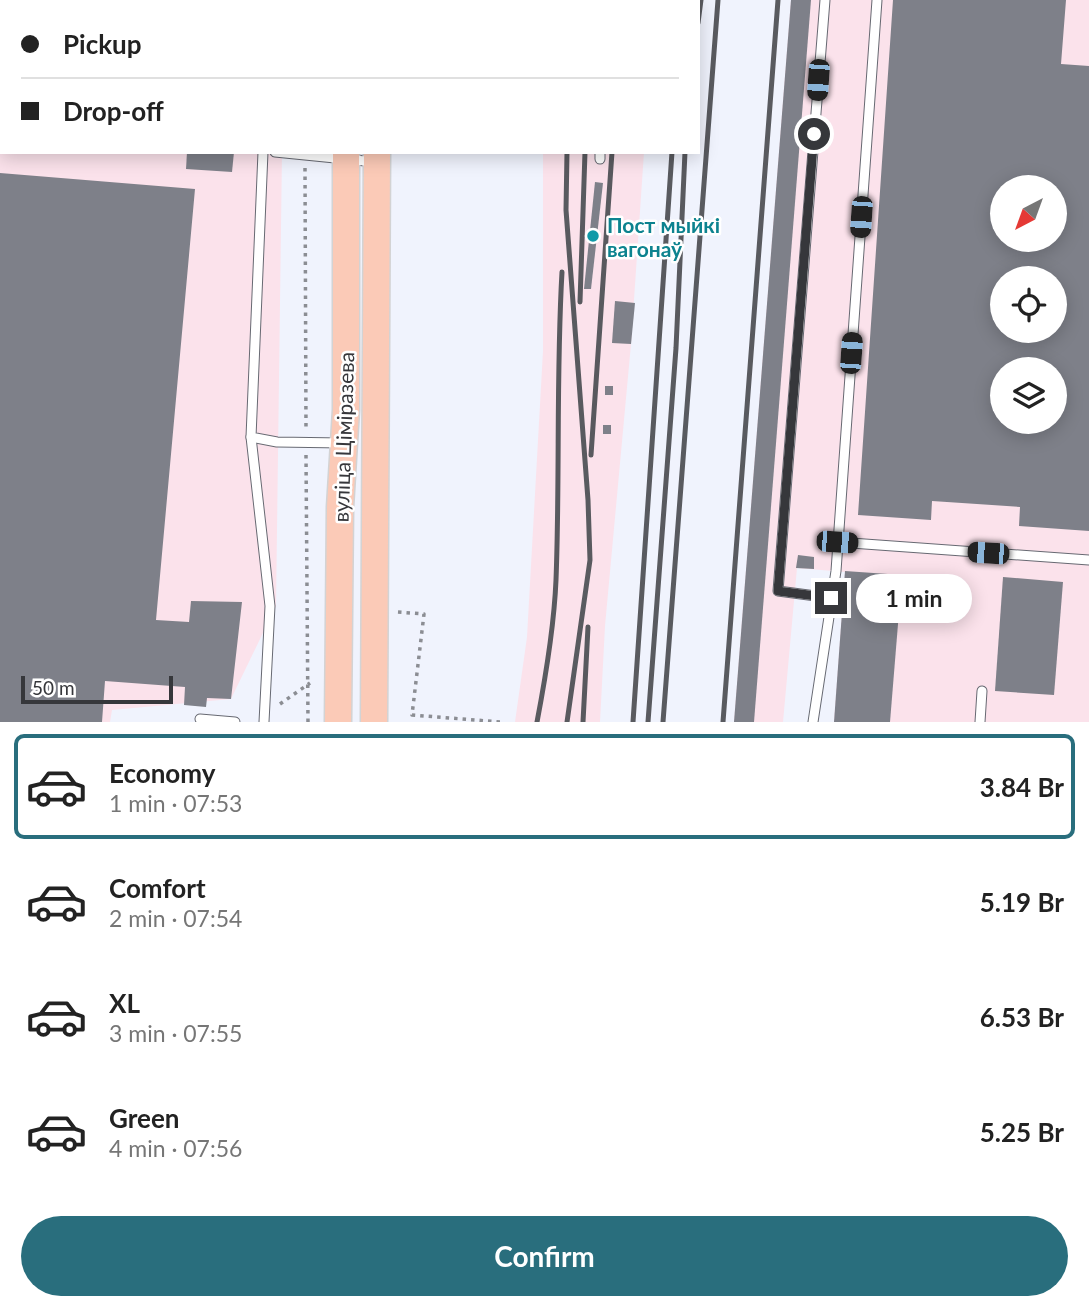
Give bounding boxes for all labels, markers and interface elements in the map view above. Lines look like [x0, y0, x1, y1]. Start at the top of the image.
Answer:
text: Pickup [63, 28, 142, 60]
car [807, 58, 830, 102]
text: Drop-off [63, 95, 164, 127]
route start [798, 118, 830, 150]
north arrow [990, 175, 1068, 252]
map controls [990, 175, 1067, 434]
car [850, 195, 873, 239]
place label: Пост мыйкі вагонаў [607, 212, 720, 261]
marker: Пост мыйкі вагонаў [585, 228, 601, 244]
button: locate [990, 266, 1067, 343]
car [840, 331, 863, 375]
street label: вуліца Ціміразева [328, 351, 358, 523]
button: layers [990, 357, 1067, 434]
car [816, 530, 859, 554]
car [967, 541, 1010, 565]
callout: 1 min [856, 574, 971, 622]
route end [815, 582, 847, 614]
text: 1 min [885, 584, 943, 612]
scale bar [21, 673, 173, 705]
text: 50 m [32, 676, 75, 699]
icon: car [25, 755, 88, 818]
text: Economy [109, 757, 215, 789]
text: 3.84 Br [980, 771, 1064, 803]
text: 1 min · 07:53 [109, 789, 242, 817]
icon: car [25, 870, 88, 933]
text: Comfort [109, 872, 206, 904]
text: 5.19 Br [980, 886, 1064, 918]
text: 2 min · 07:54 [109, 904, 242, 932]
icon: car [25, 985, 88, 1048]
text: XL [109, 987, 140, 1019]
text: 6.53 Br [980, 1001, 1064, 1033]
text: 3 min · 07:55 [109, 1019, 242, 1047]
icon: car [25, 1100, 88, 1163]
text: Green [109, 1102, 179, 1134]
text: 5.25 Br [980, 1116, 1064, 1148]
text: 4 min · 07:56 [109, 1134, 242, 1162]
button: Confirm [21, 1216, 1068, 1296]

